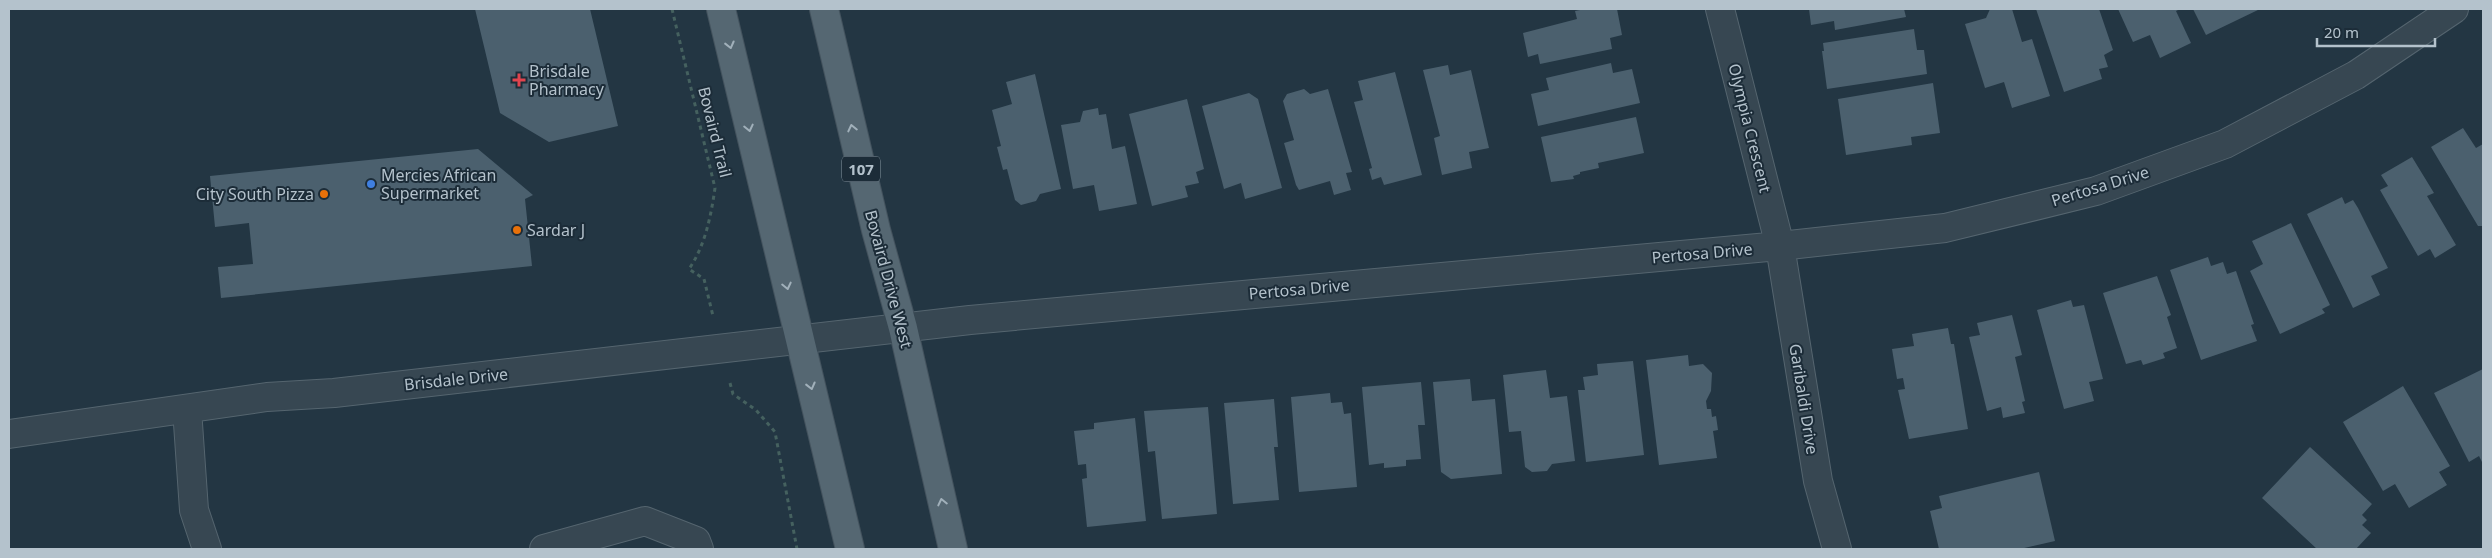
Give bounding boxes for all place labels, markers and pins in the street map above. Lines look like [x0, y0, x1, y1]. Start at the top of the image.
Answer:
place label: Brisdale Pharmacy [529, 60, 605, 100]
marker: Brisdale Pharmacy [513, 74, 525, 86]
place label: Mercies African Supermarket [381, 164, 497, 204]
marker: Mercies African Supermarket [365, 178, 377, 190]
place label: City South Pizza [196, 183, 314, 205]
marker: City South Pizza [318, 188, 330, 200]
place label: Sardar J [527, 219, 585, 241]
marker: Sardar J [511, 224, 523, 236]

